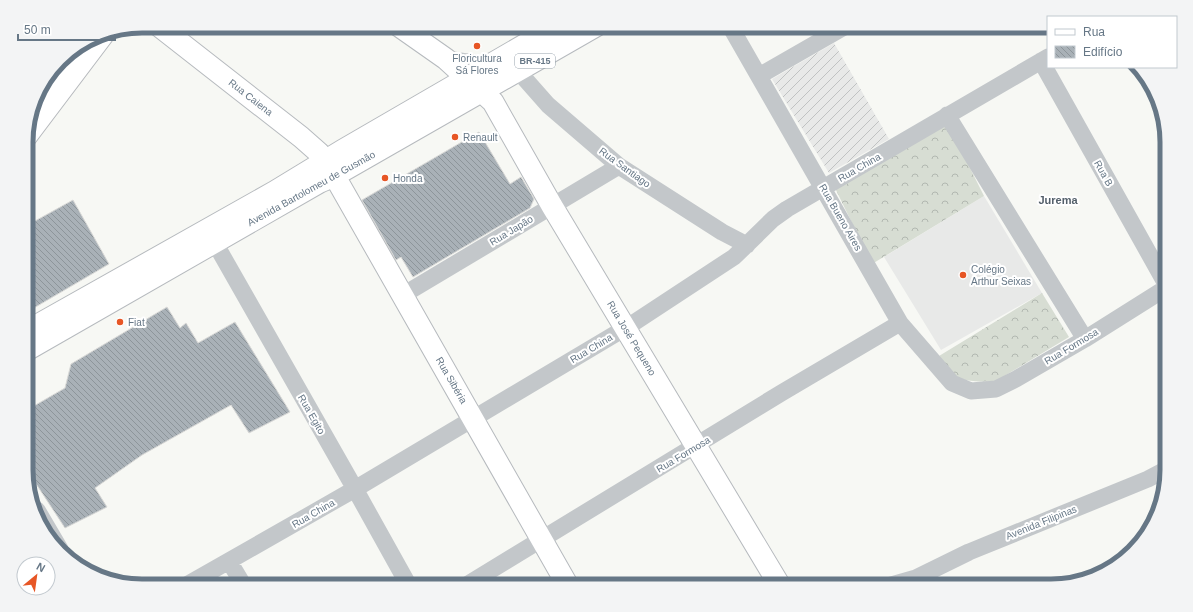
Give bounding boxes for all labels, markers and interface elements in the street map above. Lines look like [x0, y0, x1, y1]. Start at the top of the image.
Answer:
scale bar [18, 16, 115, 42]
legend [1047, 16, 1177, 68]
text: 50 m [24, 23, 51, 37]
text: Rua [1083, 25, 1105, 39]
marker: Floricultura Sá Flores [472, 41, 482, 51]
text: Edifício [1083, 45, 1123, 59]
place label: Floricultura Sá Flores [452, 53, 502, 76]
road number: BR-415 [515, 54, 555, 68]
street label: Rua Caiena [226, 77, 275, 118]
marker: Renault [450, 132, 460, 142]
place label: Renault [463, 132, 498, 143]
street label: Rua Santiago [597, 145, 653, 190]
street label: Avenida Bartolomeu de Gusmão [245, 148, 377, 228]
street label: Rua China [836, 151, 883, 184]
street label: Rua B [1092, 158, 1115, 188]
marker: Honda [380, 173, 390, 183]
place label: Honda [393, 173, 423, 184]
street label: Rua Bueno Aires [817, 182, 864, 253]
district label: Jurema [1038, 194, 1078, 206]
street label: Rua Japão [488, 213, 535, 248]
place label: Colégio Arthur Seixas [971, 264, 1031, 287]
marker: Colégio Arthur Seixas [958, 270, 968, 280]
street label: Rua José Pequeno [605, 299, 658, 378]
marker: Fiat [115, 317, 125, 327]
place label: Fiat [128, 317, 145, 328]
street label: Rua Formosa [1042, 326, 1100, 367]
street label: Rua China [568, 331, 615, 365]
street label: Rua Sibéria [434, 355, 470, 406]
street label: Rua Egito [296, 392, 328, 436]
street label: Rua Formosa [654, 434, 712, 475]
street label: Rua China [290, 497, 337, 530]
street label: Avenida Filipinas [1004, 503, 1078, 542]
north arrow [16, 556, 56, 596]
text: N [34, 560, 47, 574]

